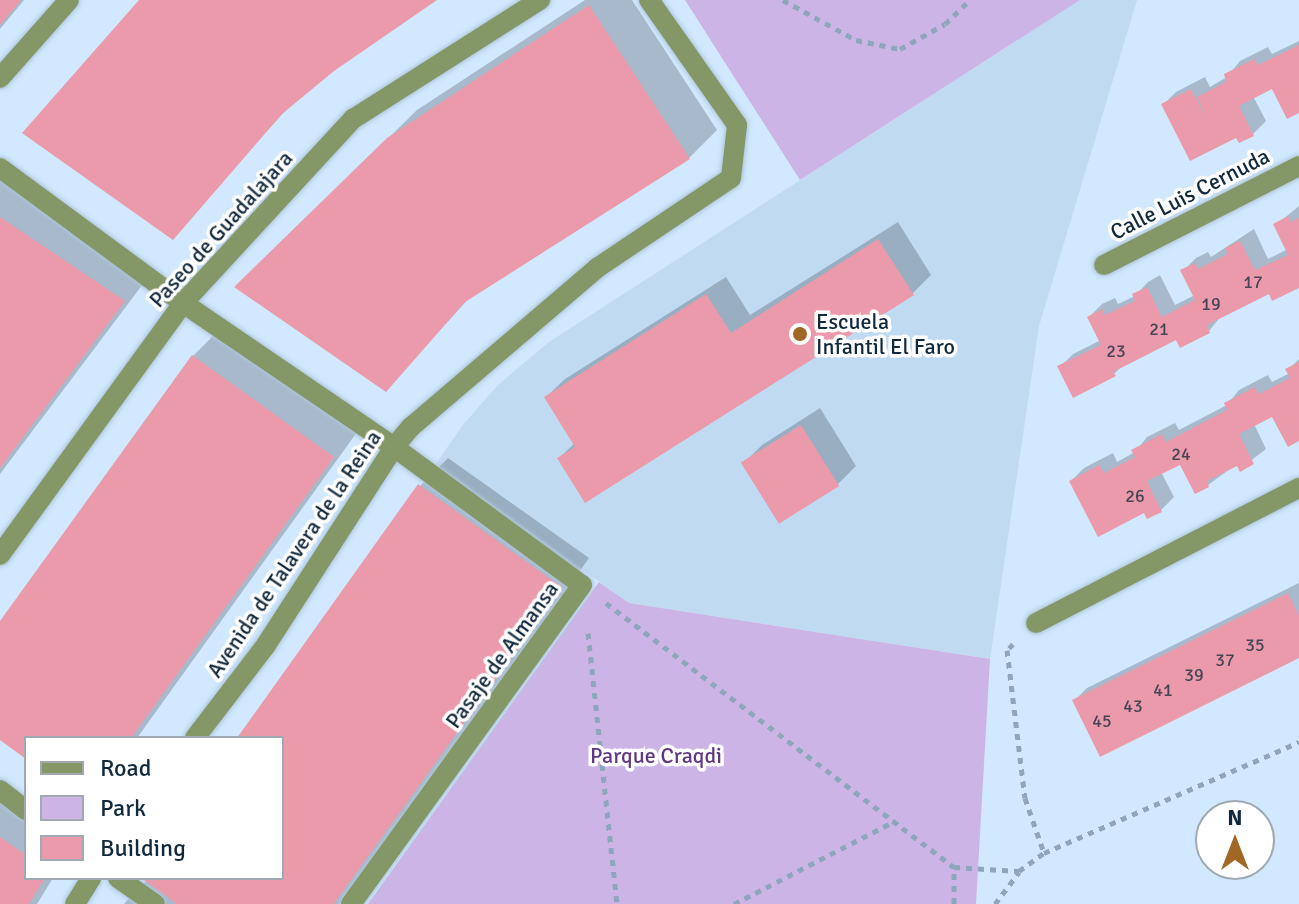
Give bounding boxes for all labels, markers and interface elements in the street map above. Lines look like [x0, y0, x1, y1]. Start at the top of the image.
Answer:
street label: Calle Luis Cernuda [1106, 143, 1274, 245]
street label: Paseo de Guadalajara [144, 145, 298, 313]
house number: 17 [1243, 271, 1263, 293]
house number: 19 [1201, 293, 1221, 315]
place label: Escuela Infantil El Faro [816, 308, 955, 360]
house number: 21 [1149, 318, 1169, 340]
marker: Escuela Infantil El Faro [791, 325, 809, 343]
house number: 23 [1106, 340, 1126, 362]
street label: Avenida de Talavera de la Reina [201, 425, 387, 683]
house number: 24 [1171, 443, 1191, 465]
house number: 26 [1125, 485, 1145, 507]
street label: Pasaje de Almansa [440, 577, 564, 733]
house number: 35 [1245, 634, 1265, 656]
house number: 37 [1215, 649, 1235, 671]
house number: 39 [1184, 664, 1204, 686]
house number: 41 [1153, 679, 1173, 701]
house number: 43 [1123, 695, 1143, 717]
house number: 45 [1092, 710, 1112, 732]
legend [24, 736, 284, 880]
park label: Parque Craqdi [590, 743, 722, 769]
text: Road [100, 753, 151, 783]
text: Park [100, 793, 146, 823]
north arrow [1195, 800, 1275, 880]
text: N [1227, 804, 1243, 831]
text: Building [100, 833, 186, 863]

